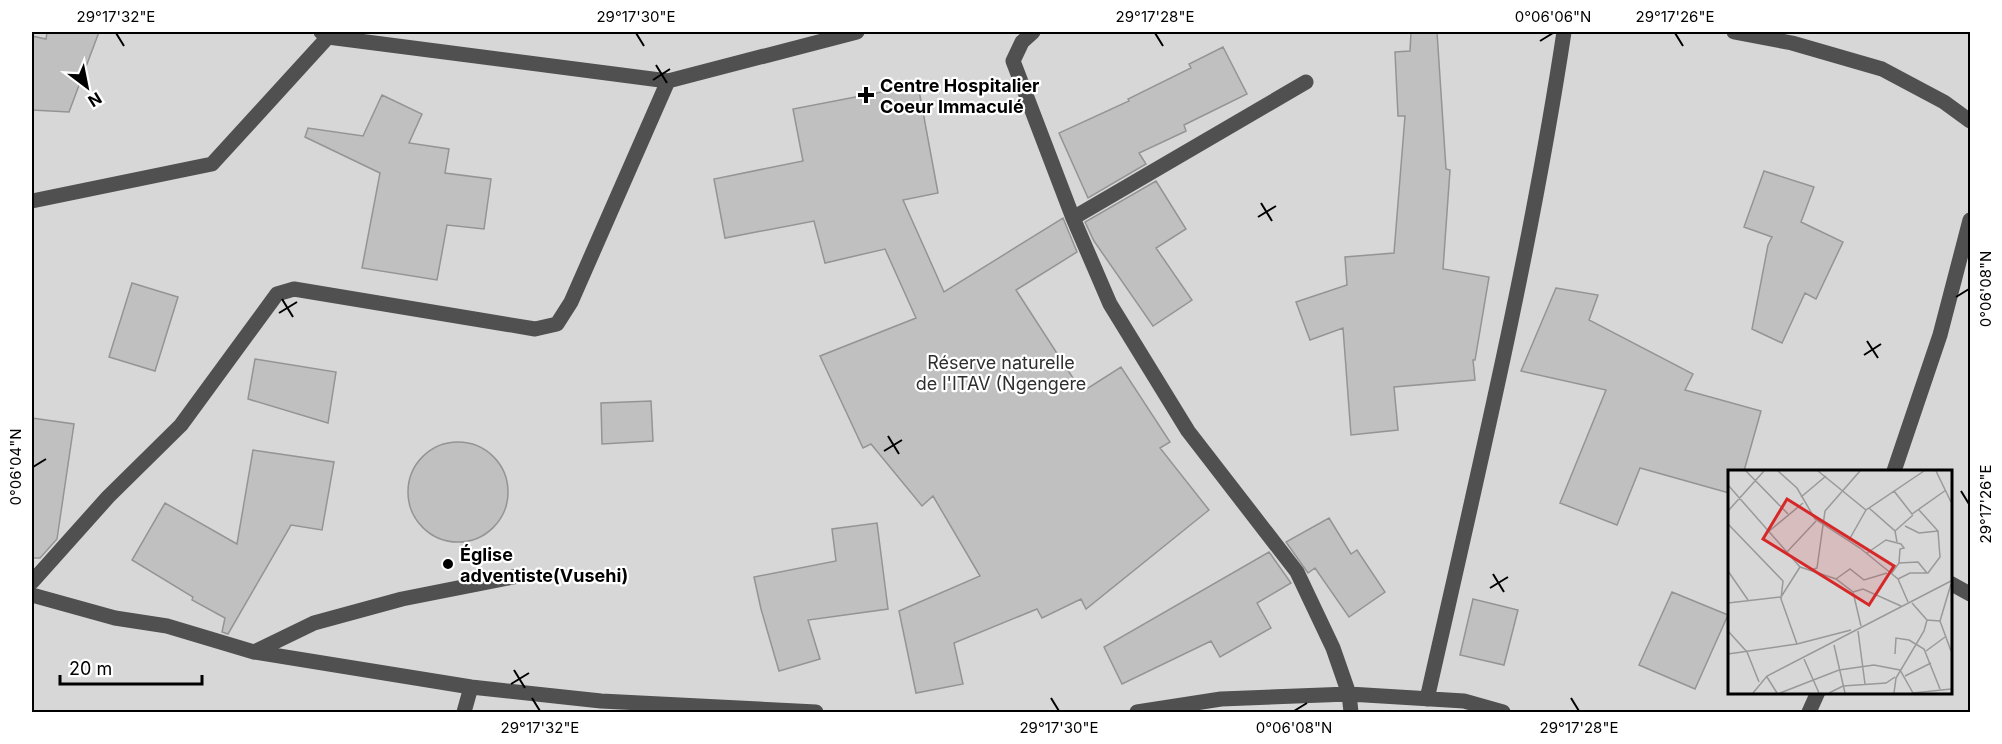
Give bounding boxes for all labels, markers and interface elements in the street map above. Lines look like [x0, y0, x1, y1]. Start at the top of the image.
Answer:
text: 29°17'32"E [77, 7, 155, 26]
text: 29°17'30"E [596, 7, 676, 26]
text: 29°17'28"E [1116, 7, 1194, 26]
text: 0°06'06"N [1515, 7, 1591, 26]
text: 29°17'26"E [1636, 7, 1714, 26]
north arrow [57, 57, 117, 117]
place label: Centre Hospitalier Coeur Immaculé [880, 75, 1039, 117]
marker: Centre Hospitalier Coeur Immaculé [857, 86, 875, 104]
text: N [84, 88, 105, 111]
text: 0°06'08"N [1976, 251, 1995, 327]
park label: Réserve naturelle de l'ITAV (Ngengere [916, 352, 1086, 394]
text: 0°06'04"N [6, 429, 25, 506]
text: 29°17'26"E [1976, 465, 1995, 543]
inset map [1728, 470, 1951, 693]
place label: Église adventiste(Vusehi) [460, 544, 628, 586]
marker: Église adventiste(Vusehi) [441, 557, 455, 571]
scale bar [60, 648, 202, 686]
text: 20 m [69, 658, 112, 679]
text: 29°17'32"E [501, 718, 579, 737]
text: 29°17'30"E [1019, 718, 1099, 737]
text: 0°06'08"N [1256, 718, 1332, 737]
text: 29°17'28"E [1540, 718, 1618, 737]

